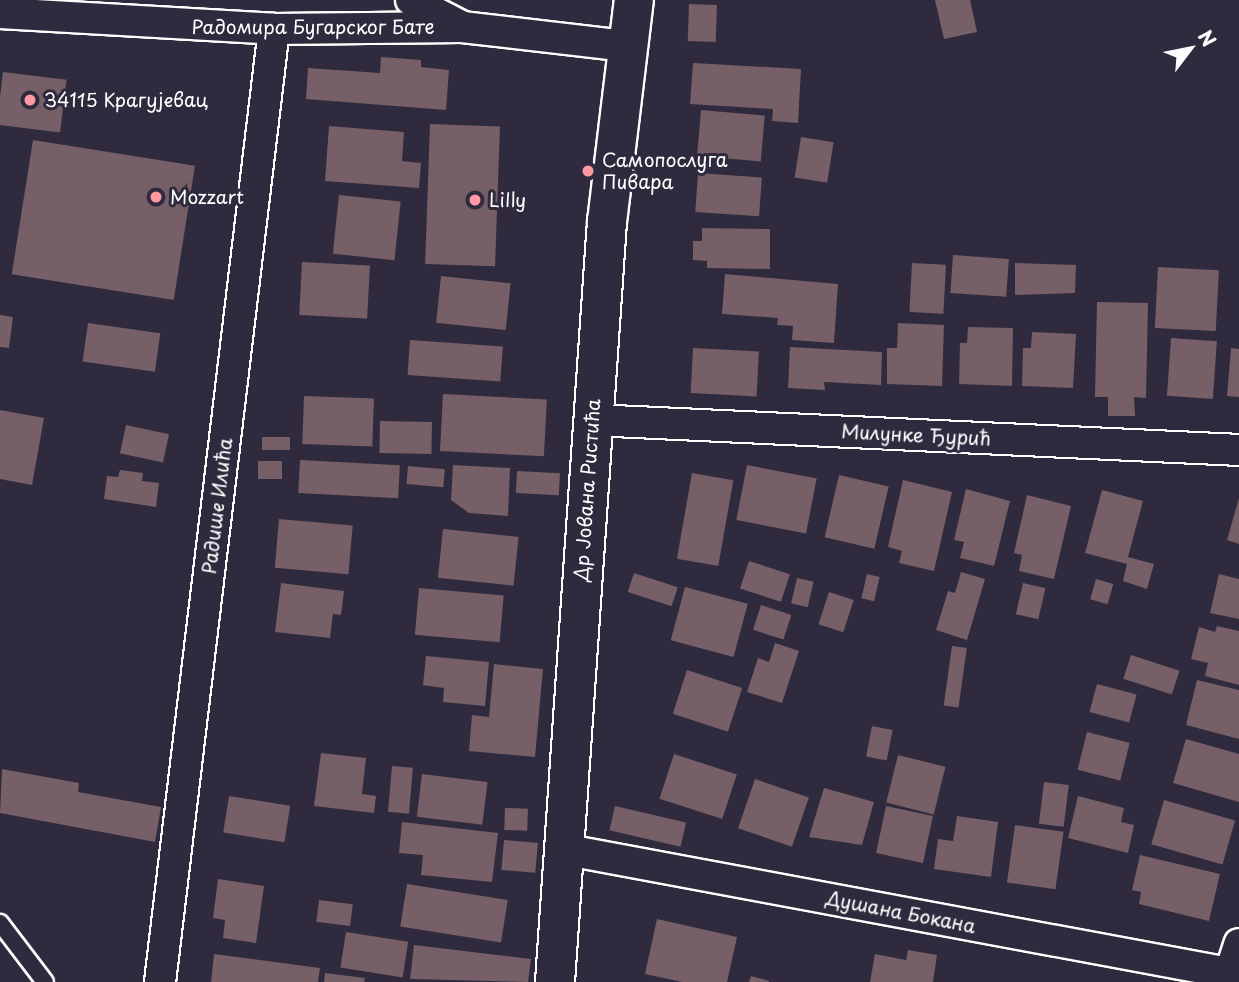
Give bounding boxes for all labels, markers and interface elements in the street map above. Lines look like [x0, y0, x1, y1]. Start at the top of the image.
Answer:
north arrow [1155, 14, 1225, 84]
street label: Радомира Бугарског Бате [191, 16, 435, 38]
text: N [1192, 24, 1224, 52]
place label: 34115 Крагујевац [44, 89, 209, 111]
marker: 34115 Крагујевац [22, 92, 38, 108]
place label: Самопослуга Пивара [602, 149, 728, 193]
marker: Самопослуга Пивара [580, 163, 596, 179]
place label: Mozzart [170, 186, 244, 208]
marker: Mozzart [148, 189, 164, 205]
place label: Lilly [489, 189, 526, 211]
marker: Lilly [467, 192, 483, 208]
street label: Др Јована Ристића [569, 398, 605, 582]
street label: Милунке Ђурић [841, 420, 991, 450]
street label: Радише Илића [197, 436, 237, 576]
street label: Душана Бокана [824, 886, 978, 938]

